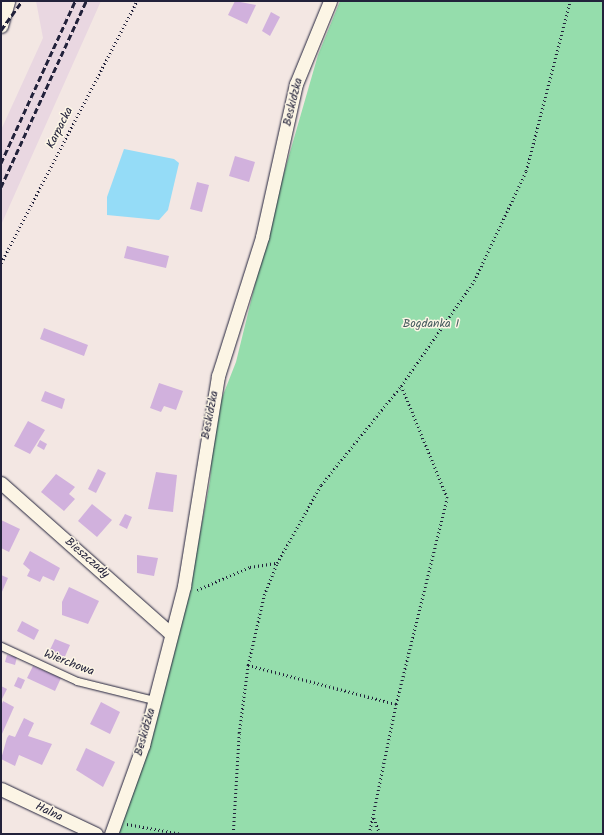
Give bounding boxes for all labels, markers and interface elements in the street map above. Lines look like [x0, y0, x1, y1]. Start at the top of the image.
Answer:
street label: Beskidzka [280, 76, 306, 128]
street label: Karpacka [43, 105, 77, 151]
park label: Bogdanka I [403, 317, 459, 331]
street label: Beskidzka [198, 389, 222, 441]
street label: Bieszczady [62, 535, 112, 581]
street label: Wierchowa [42, 647, 96, 679]
street label: Beskidzka [131, 706, 159, 758]
street label: Halna [33, 799, 65, 825]

